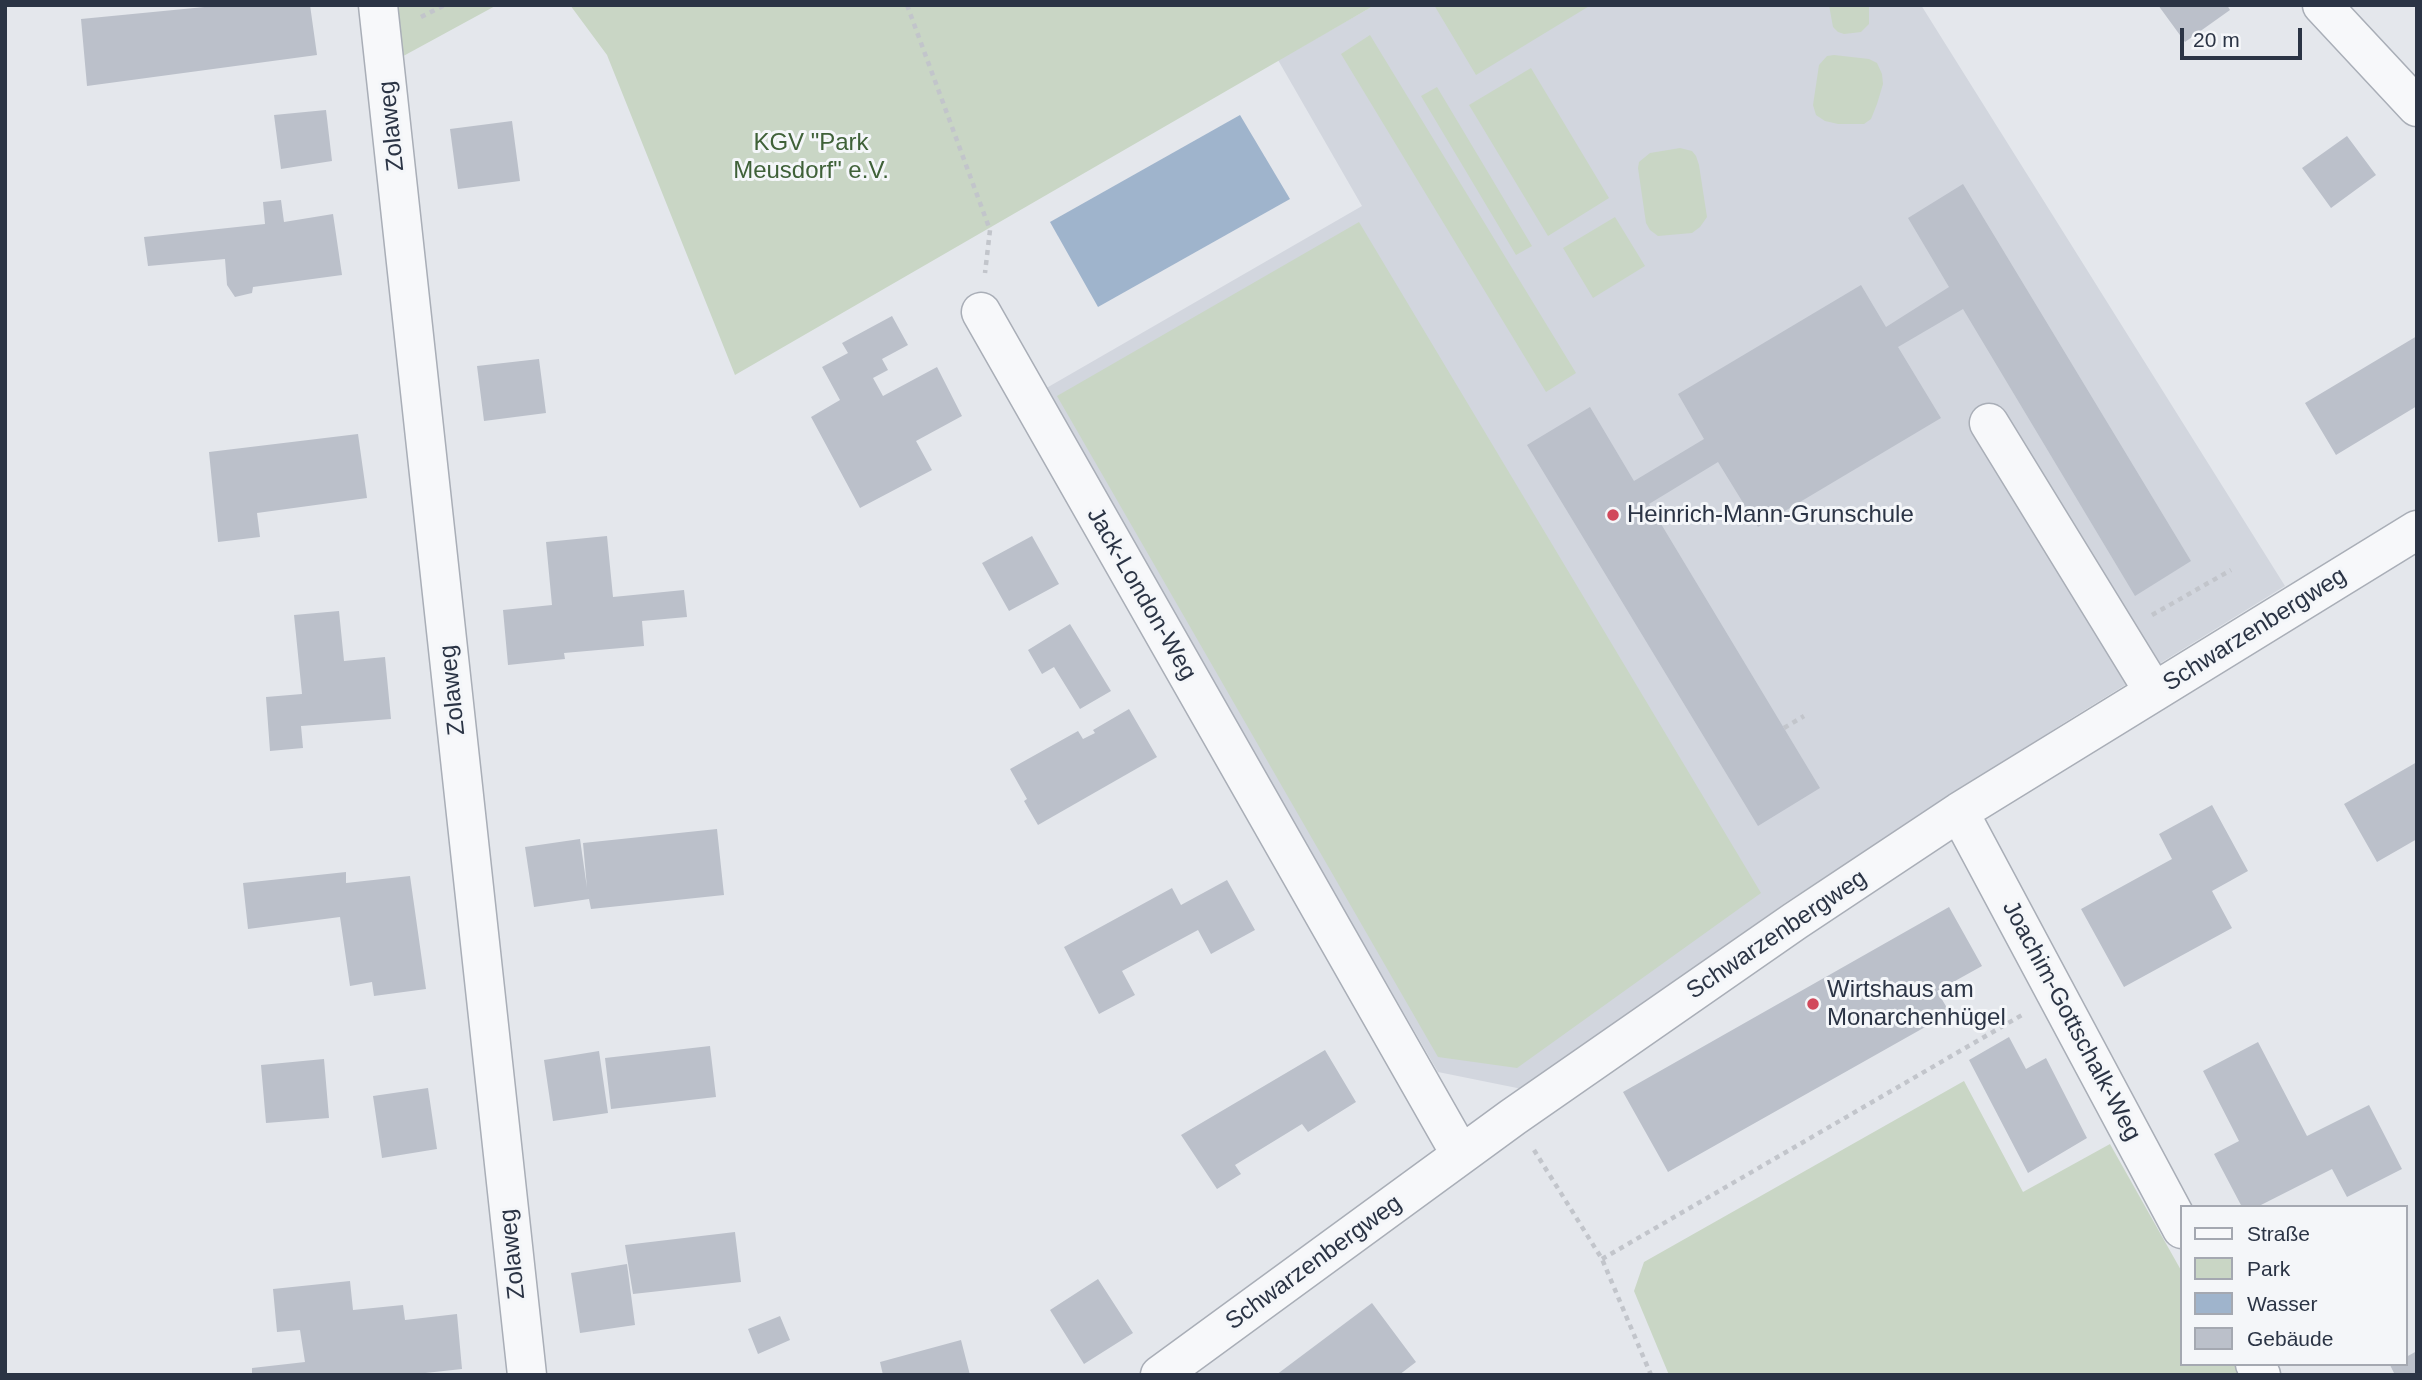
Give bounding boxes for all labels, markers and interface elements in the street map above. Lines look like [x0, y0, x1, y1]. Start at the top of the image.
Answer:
scale bar [2184, 14, 2306, 58]
text: 20 m [2193, 28, 2240, 51]
street label: Zolaweg [373, 79, 411, 173]
park label: KGV "Park Meusdorf" e.V. [733, 129, 889, 185]
place label: Heinrich-Mann-Grunschule [1627, 501, 1914, 529]
street label: Jack-London-Weg [1080, 503, 1202, 685]
marker: Heinrich-Mann-Grunschule [1605, 507, 1621, 523]
street label: Schwarzenbergweg [2158, 562, 2352, 698]
street label: Zolaweg [434, 643, 472, 737]
street label: Schwarzenbergweg [1682, 864, 1872, 1006]
street label: Joachim-Gottschalk-Weg [1995, 896, 2147, 1146]
place label: Wirtshaus am Monarchenhügel [1827, 976, 2006, 1032]
marker: Wirtshaus am Monarchenhügel [1805, 996, 1821, 1012]
street label: Schwarzenbergweg [1220, 1189, 1408, 1337]
legend [2180, 1205, 2408, 1366]
street label: Zolaweg [494, 1207, 532, 1301]
text: Straße [2247, 1222, 2310, 1245]
text: Park [2247, 1257, 2290, 1280]
text: Wasser [2247, 1292, 2317, 1315]
text: Gebäude [2247, 1327, 2333, 1350]

